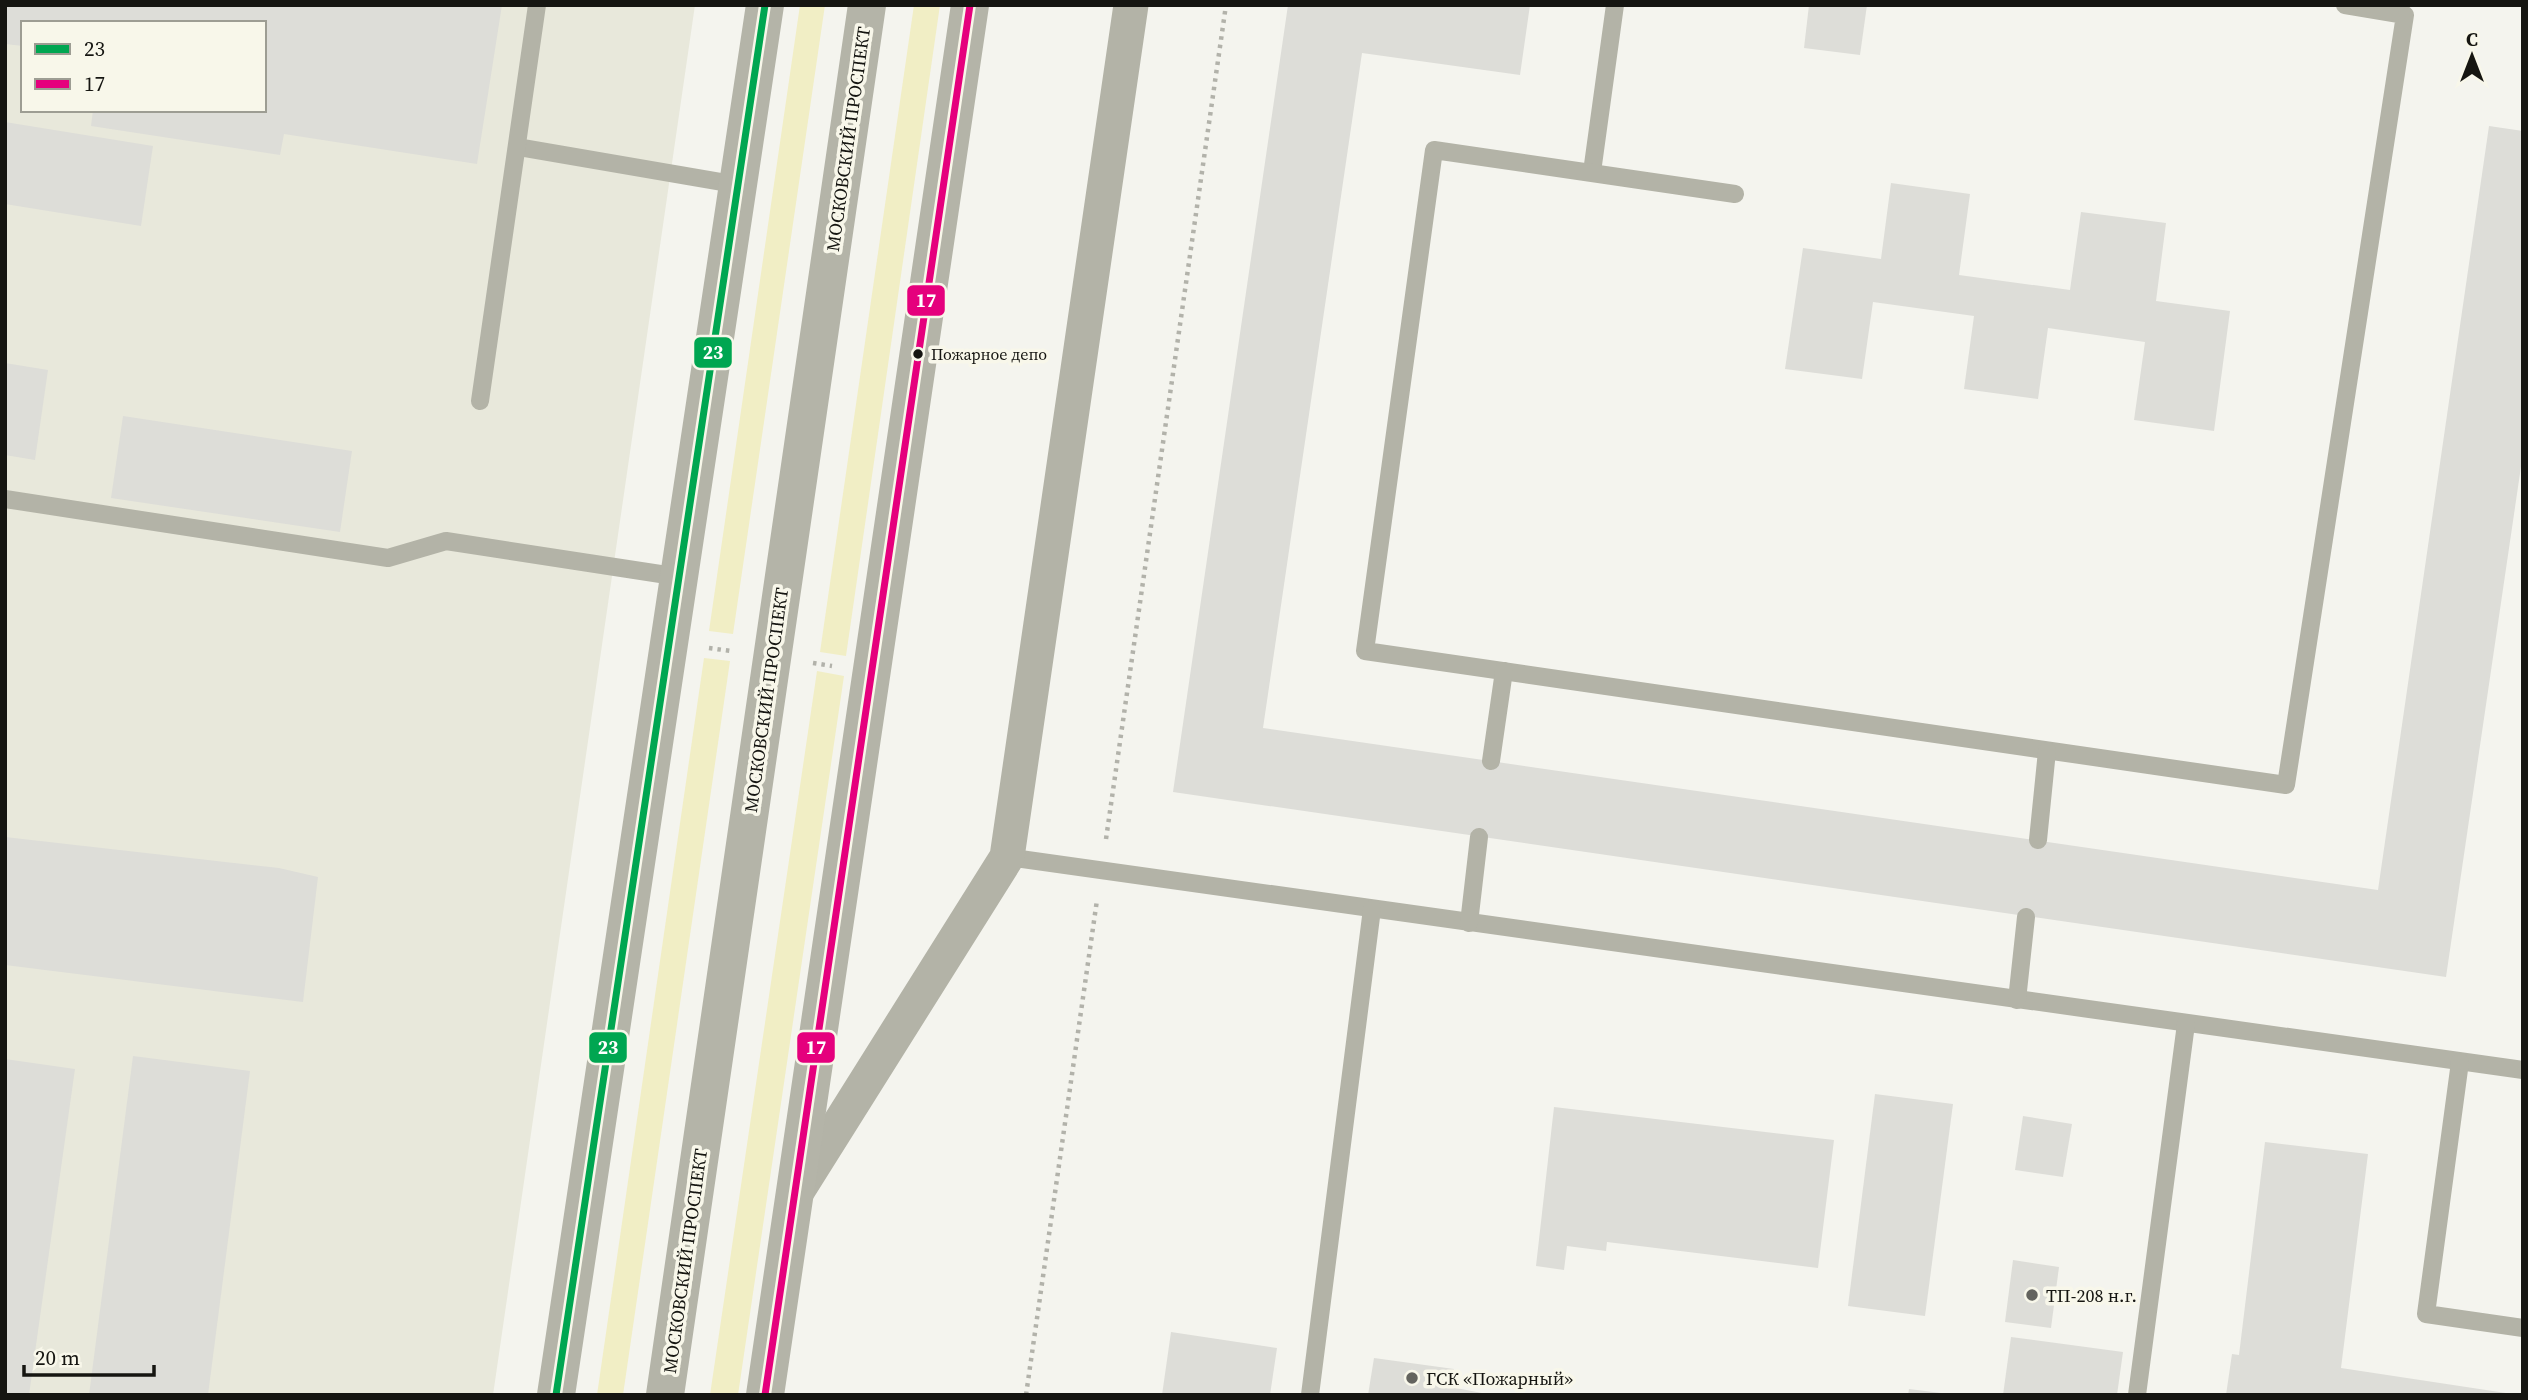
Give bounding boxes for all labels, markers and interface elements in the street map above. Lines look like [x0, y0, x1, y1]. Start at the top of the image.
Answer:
legend [21, 21, 266, 112]
north arrow [2437, 21, 2507, 91]
street label: МОСКОВСКИЙ ПРОСПЕКТ [820, 25, 876, 253]
text: С [2466, 26, 2478, 52]
text: 23 [84, 34, 105, 63]
text: 17 [84, 69, 105, 98]
line badge: 17 [906, 284, 946, 317]
text: 17 [916, 287, 936, 313]
line badge: 23 [693, 336, 733, 369]
text: 23 [703, 339, 723, 365]
place label: Пожарное депо [931, 343, 1047, 365]
marker: Пожарное депо [911, 347, 925, 361]
street label: МОСКОВСКИЙ ПРОСПЕКТ [738, 586, 794, 814]
line badge: 23 [588, 1031, 628, 1064]
line badge: 17 [796, 1031, 836, 1064]
text: 23 [598, 1034, 618, 1060]
text: 17 [806, 1034, 826, 1060]
street label: МОСКОВСКИЙ ПРОСПЕКТ [657, 1147, 713, 1375]
place label: ТП-208 н.г. [2046, 1283, 2137, 1308]
marker: ТП-208 н.г. [2024, 1287, 2040, 1303]
scale bar [24, 1334, 154, 1378]
text: 20 m [35, 1343, 80, 1372]
place label: ГСК «Пожарный» [1426, 1366, 1573, 1391]
marker: ГСК «Пожарный» [1404, 1370, 1420, 1386]

